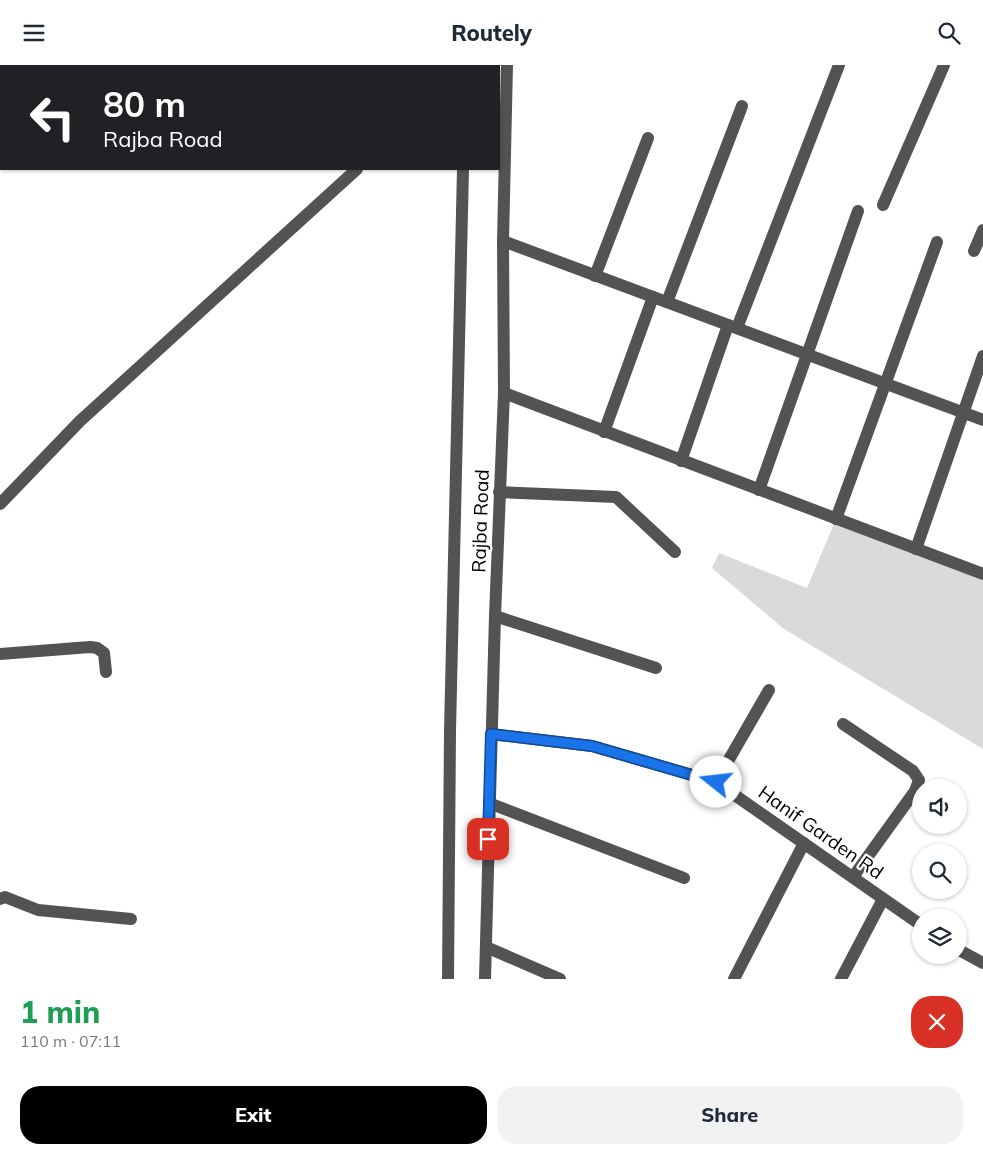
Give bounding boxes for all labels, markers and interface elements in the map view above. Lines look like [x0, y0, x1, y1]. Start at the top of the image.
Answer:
icon: menu [20, 19, 48, 47]
text: Routely [451, 19, 532, 47]
icon: search [935, 19, 963, 47]
text: 80 m [103, 82, 186, 126]
icon: left [20, 85, 85, 150]
text: Rajba Road [103, 125, 223, 153]
street label: Rajba Road [466, 469, 494, 573]
position arrow [689, 755, 741, 807]
map controls [912, 779, 967, 964]
button: sound [912, 779, 967, 834]
street label: Hanif Garden Rd [754, 780, 888, 884]
pin [467, 818, 509, 860]
icon: arrive [474, 825, 502, 853]
button: search [912, 844, 967, 899]
button: layers [912, 909, 967, 964]
text: 1 min [20, 993, 100, 1031]
button: close [911, 996, 963, 1048]
text: 110 m · 07:11 [20, 1031, 121, 1051]
button: Exit [20, 1086, 487, 1144]
button: Share [497, 1086, 963, 1144]

